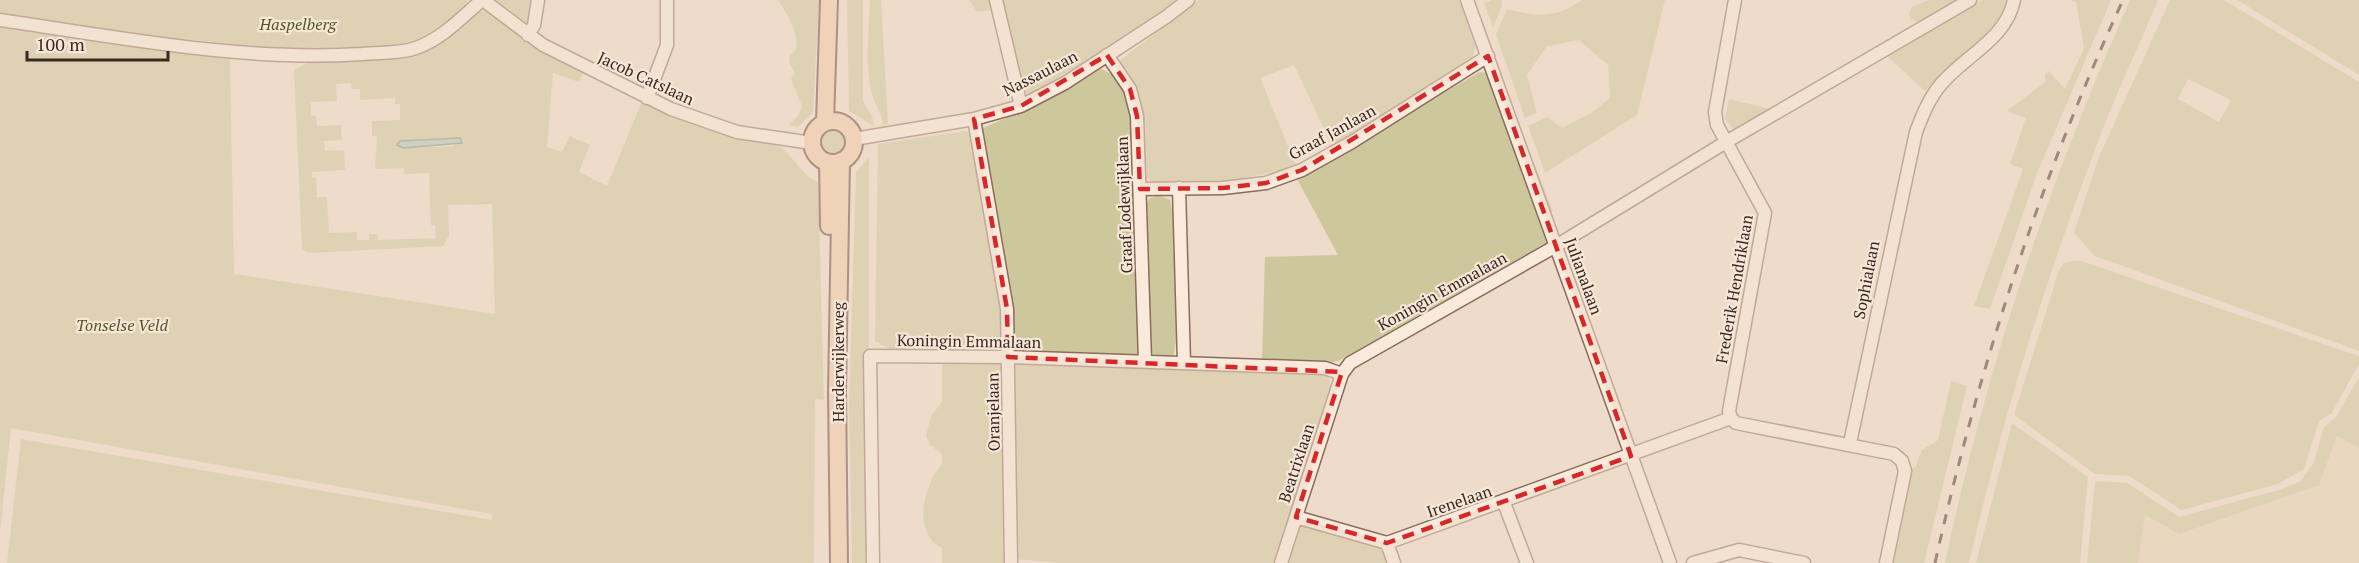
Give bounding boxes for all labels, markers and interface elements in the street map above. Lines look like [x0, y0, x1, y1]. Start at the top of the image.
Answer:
park label: Haspelberg [259, 13, 338, 35]
scale bar [27, 24, 168, 62]
text: 100 m [36, 32, 85, 56]
street label: Nassaulaan [999, 45, 1082, 101]
street label: Jacob Catslaan [594, 46, 698, 110]
street label: Graaf Janlaan [1285, 99, 1380, 165]
street label: Graaf Lodewijklaan [1111, 136, 1137, 274]
street label: Frederik Hendriklaan [1710, 212, 1758, 365]
street label: Julianalaan [1560, 234, 1608, 318]
street label: Sophialaan [1848, 239, 1884, 321]
street label: Koningin Emmalaan [1374, 246, 1511, 336]
street label: Harderwijkerweg [827, 301, 849, 422]
park label: Tonselse Veld [76, 314, 169, 336]
street label: Koningin Emmalaan [897, 329, 1042, 353]
street label: Oranjelaan [981, 372, 1005, 452]
street label: Beatrixlaan [1273, 420, 1319, 505]
street label: Irenelaan [1423, 479, 1495, 522]

